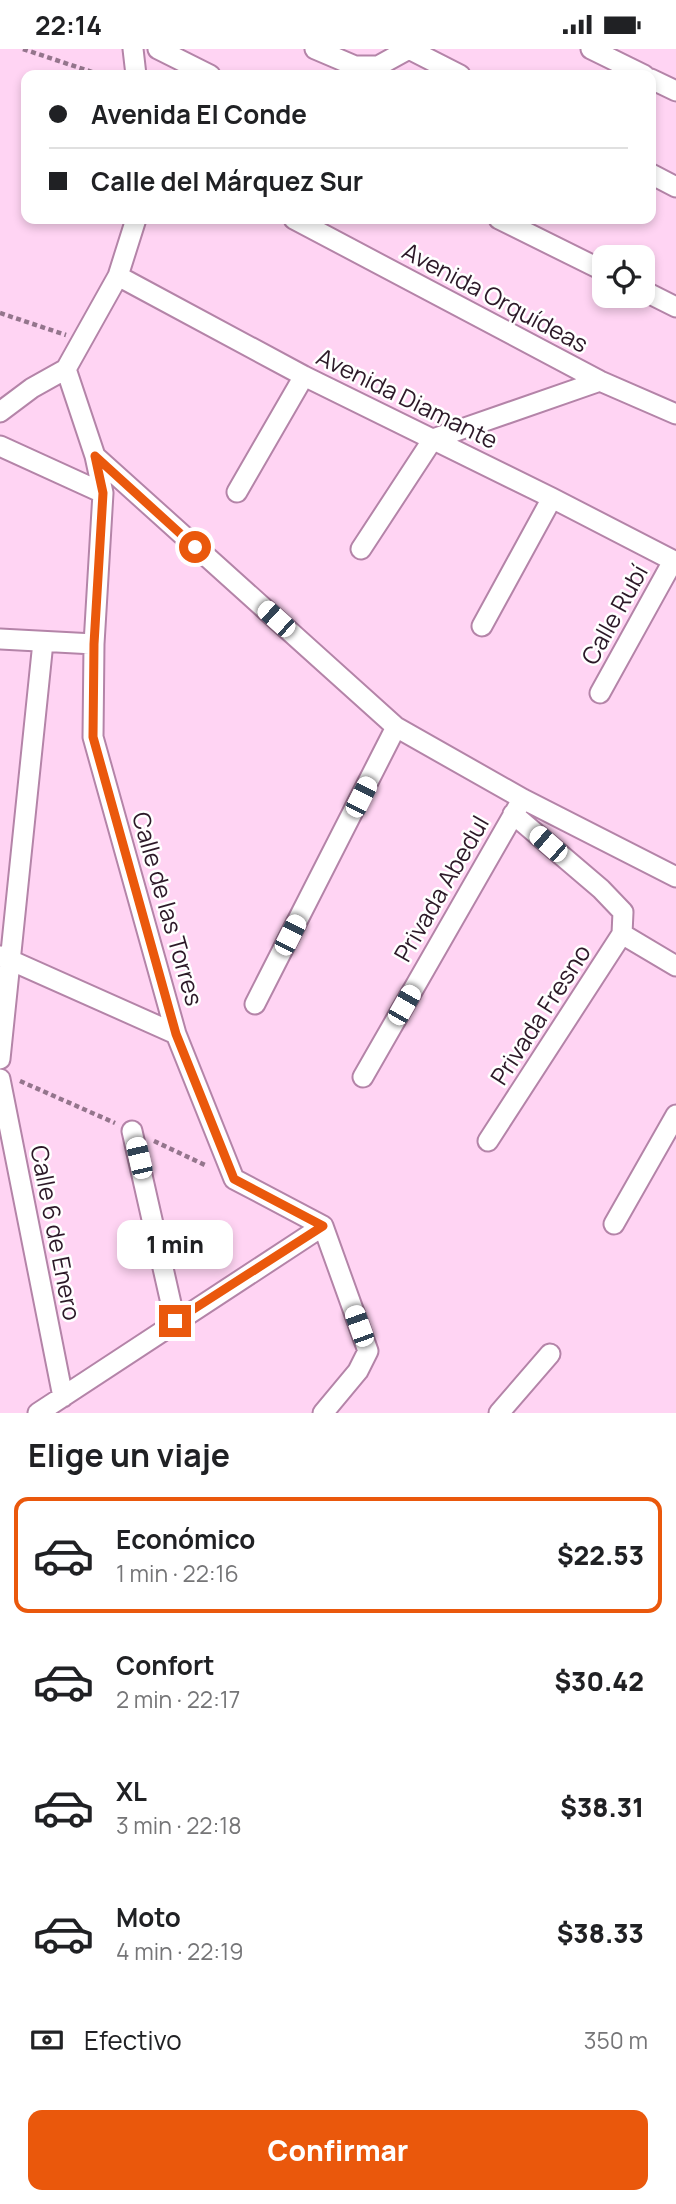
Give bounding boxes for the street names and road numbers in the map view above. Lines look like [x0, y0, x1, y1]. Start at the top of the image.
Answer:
street label: Avenida Orquídeas [397, 234, 594, 360]
street label: Avenida Diamante [311, 339, 504, 456]
street label: Calle Rubí [573, 558, 655, 670]
street label: Calle de las Torres [125, 808, 212, 1009]
street label: Privada Abedul [386, 809, 496, 967]
street label: Privada Fresno [482, 938, 598, 1091]
street label: Calle 6 de Enero [23, 1142, 90, 1323]

